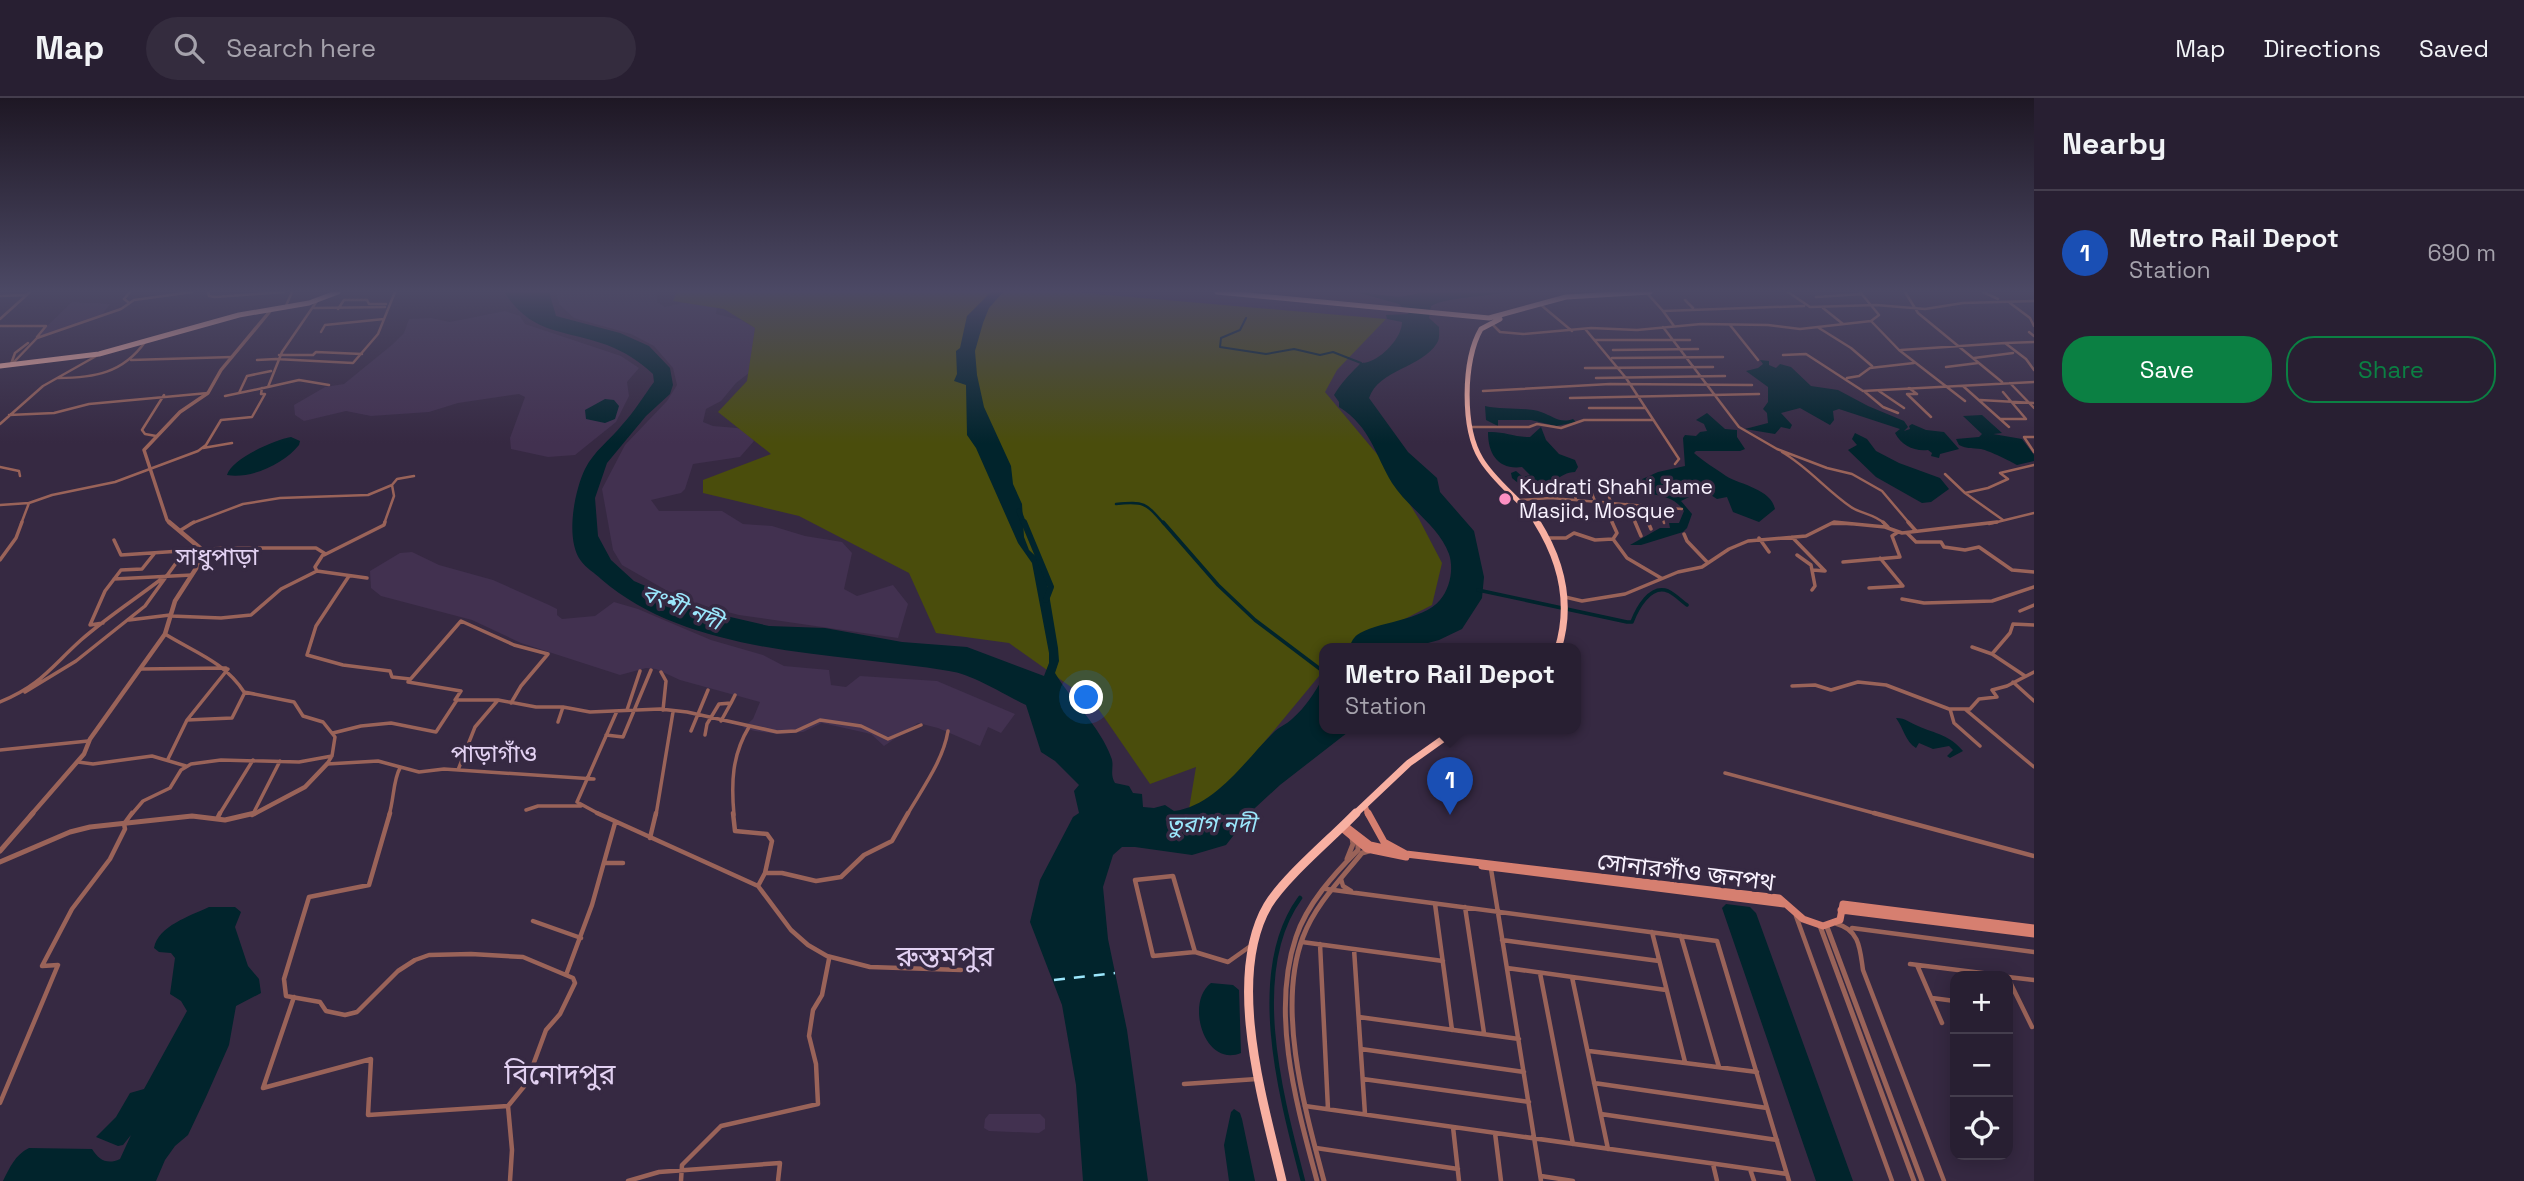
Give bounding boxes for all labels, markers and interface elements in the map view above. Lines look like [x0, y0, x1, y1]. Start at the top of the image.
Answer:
search box [146, 17, 636, 80]
text: Map [35, 27, 104, 69]
icon: search [170, 29, 208, 67]
text: Search here [226, 31, 376, 65]
text: Map [2175, 33, 2225, 64]
text: Directions [2263, 33, 2381, 64]
text: Saved [2419, 33, 2489, 64]
text: Nearby [2062, 124, 2166, 163]
text: Metro Rail Depot [2129, 221, 2339, 255]
text: 1 [2080, 238, 2090, 268]
text: 690 m [2427, 238, 2496, 268]
text: Station [2129, 255, 2211, 285]
button: Save [2062, 336, 2272, 403]
button: Share [2286, 336, 2496, 403]
place label: Kudrati Shahi Jame Masjid, Mosque [1519, 473, 1713, 524]
marker: Kudrati Shahi Jame Masjid, Mosque [1497, 491, 1513, 507]
district label: সাধুপাড়া [175, 541, 259, 572]
water label: বংশী নদী [637, 577, 730, 638]
popup [1319, 643, 1581, 734]
text: Metro Rail Depot [1345, 657, 1555, 691]
your location [1069, 680, 1103, 714]
text: Station [1345, 691, 1427, 721]
district label: পাড়াগাঁও [451, 738, 537, 769]
pin: 1 [1427, 757, 1473, 815]
water label: তুরাগ নদী [1166, 809, 1260, 839]
street label: সোনারগাঁও জনপথ [1595, 845, 1777, 898]
district label: রুস্তমপুর [895, 938, 994, 974]
map controls [1950, 971, 2013, 1160]
button: + [1950, 971, 2013, 1034]
button: − [1950, 1034, 2013, 1097]
district label: বিনোদপুর [504, 1056, 616, 1092]
button: locate [1950, 1097, 2013, 1160]

